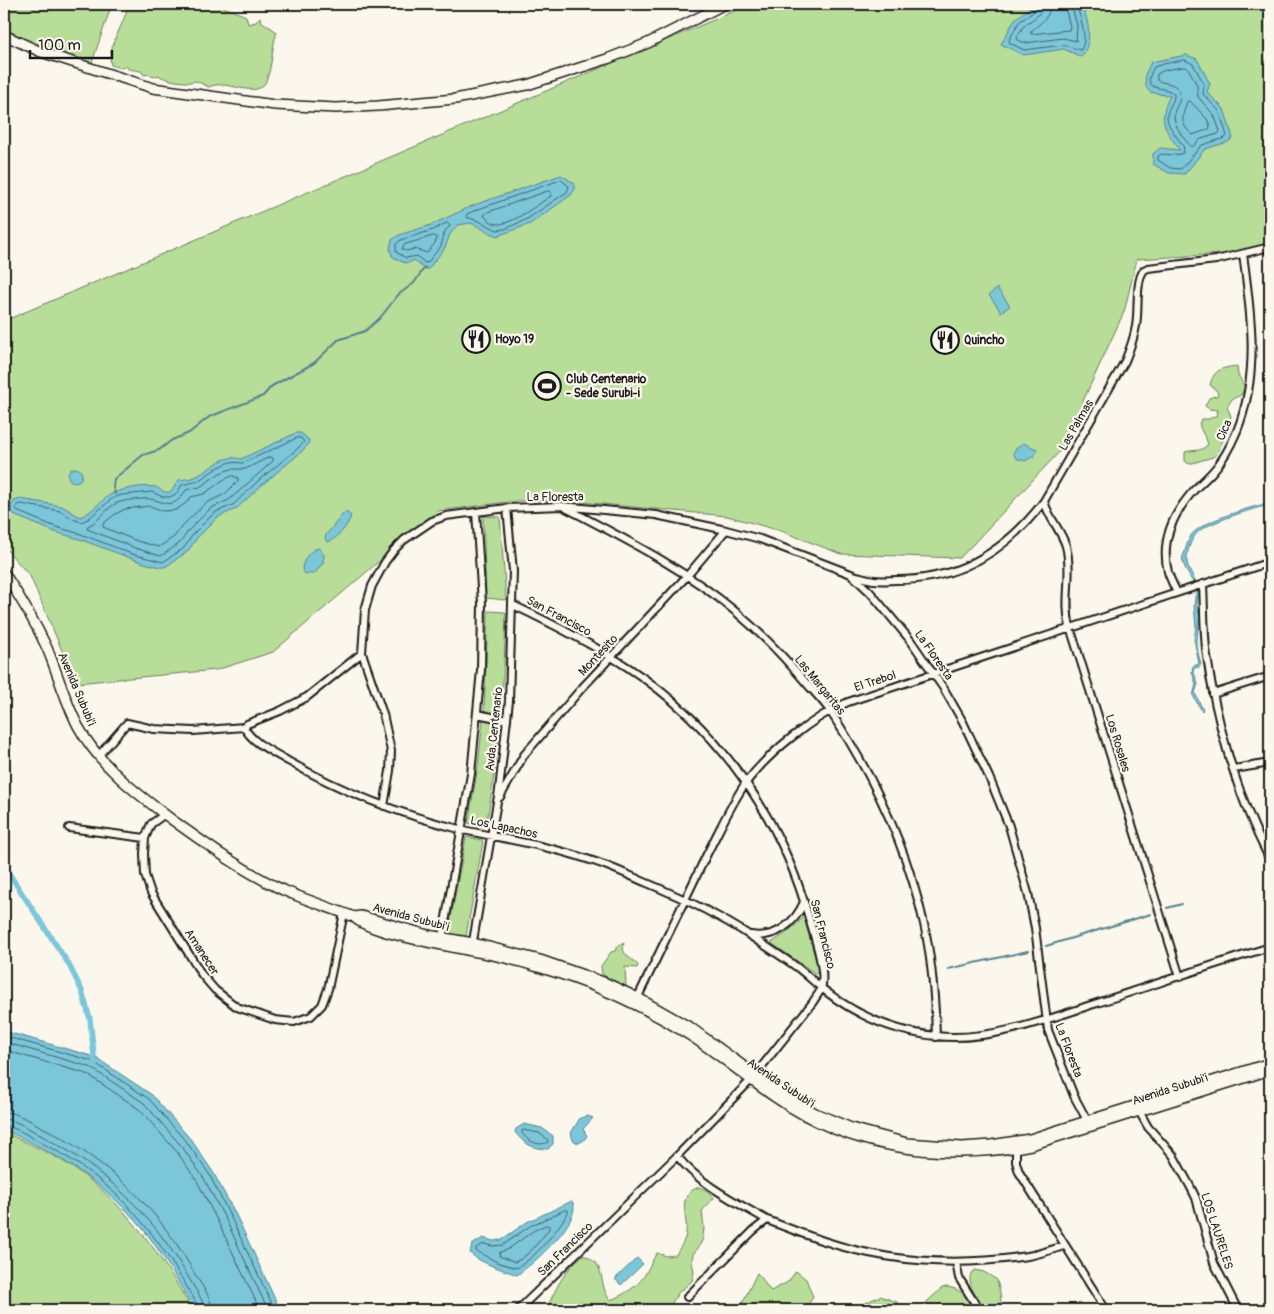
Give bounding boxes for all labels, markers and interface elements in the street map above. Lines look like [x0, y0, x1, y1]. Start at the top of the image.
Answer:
scale bar [30, 28, 112, 60]
text: 100 m [38, 36, 81, 55]
restaurant icon: Hoyo 19 [461, 324, 491, 354]
restaurant icon: Quincho [930, 325, 960, 355]
place label: Hoyo 19 [495, 332, 534, 347]
place label: Quincho [964, 333, 1005, 348]
sports icon: Club Centenario - Sede Surubi-i [532, 371, 562, 401]
place label: Club Centenario - Sede Surubi-i [566, 372, 647, 401]
street label: Las Palmas [1056, 396, 1097, 453]
street label: Cica [1213, 417, 1236, 443]
street label: La Floresta [526, 490, 584, 505]
street label: San Francisco [524, 593, 594, 640]
street label: La Floresta [911, 628, 956, 683]
street label: Montesito [575, 631, 622, 679]
street label: Avenida Sububi'i [54, 650, 99, 728]
street label: Las Margaritas [791, 652, 849, 719]
street label: El Trebol [852, 668, 898, 695]
street label: Avda. Centenario [483, 686, 506, 772]
street label: Los Rosales [1102, 712, 1134, 774]
street label: Los Lapachos [469, 813, 539, 842]
street label: San Francisco [807, 898, 839, 971]
street label: Avenida Sububi'i [371, 900, 451, 935]
street label: Amanecer [181, 926, 223, 979]
street label: La Floresta [1051, 1021, 1086, 1080]
street label: Avenida Sububi'i [744, 1055, 818, 1112]
street label: Avenida Sububi'i [1130, 1070, 1210, 1109]
street label: LOS LAURELES [1197, 1191, 1236, 1271]
street label: San Francisco [534, 1219, 597, 1280]

